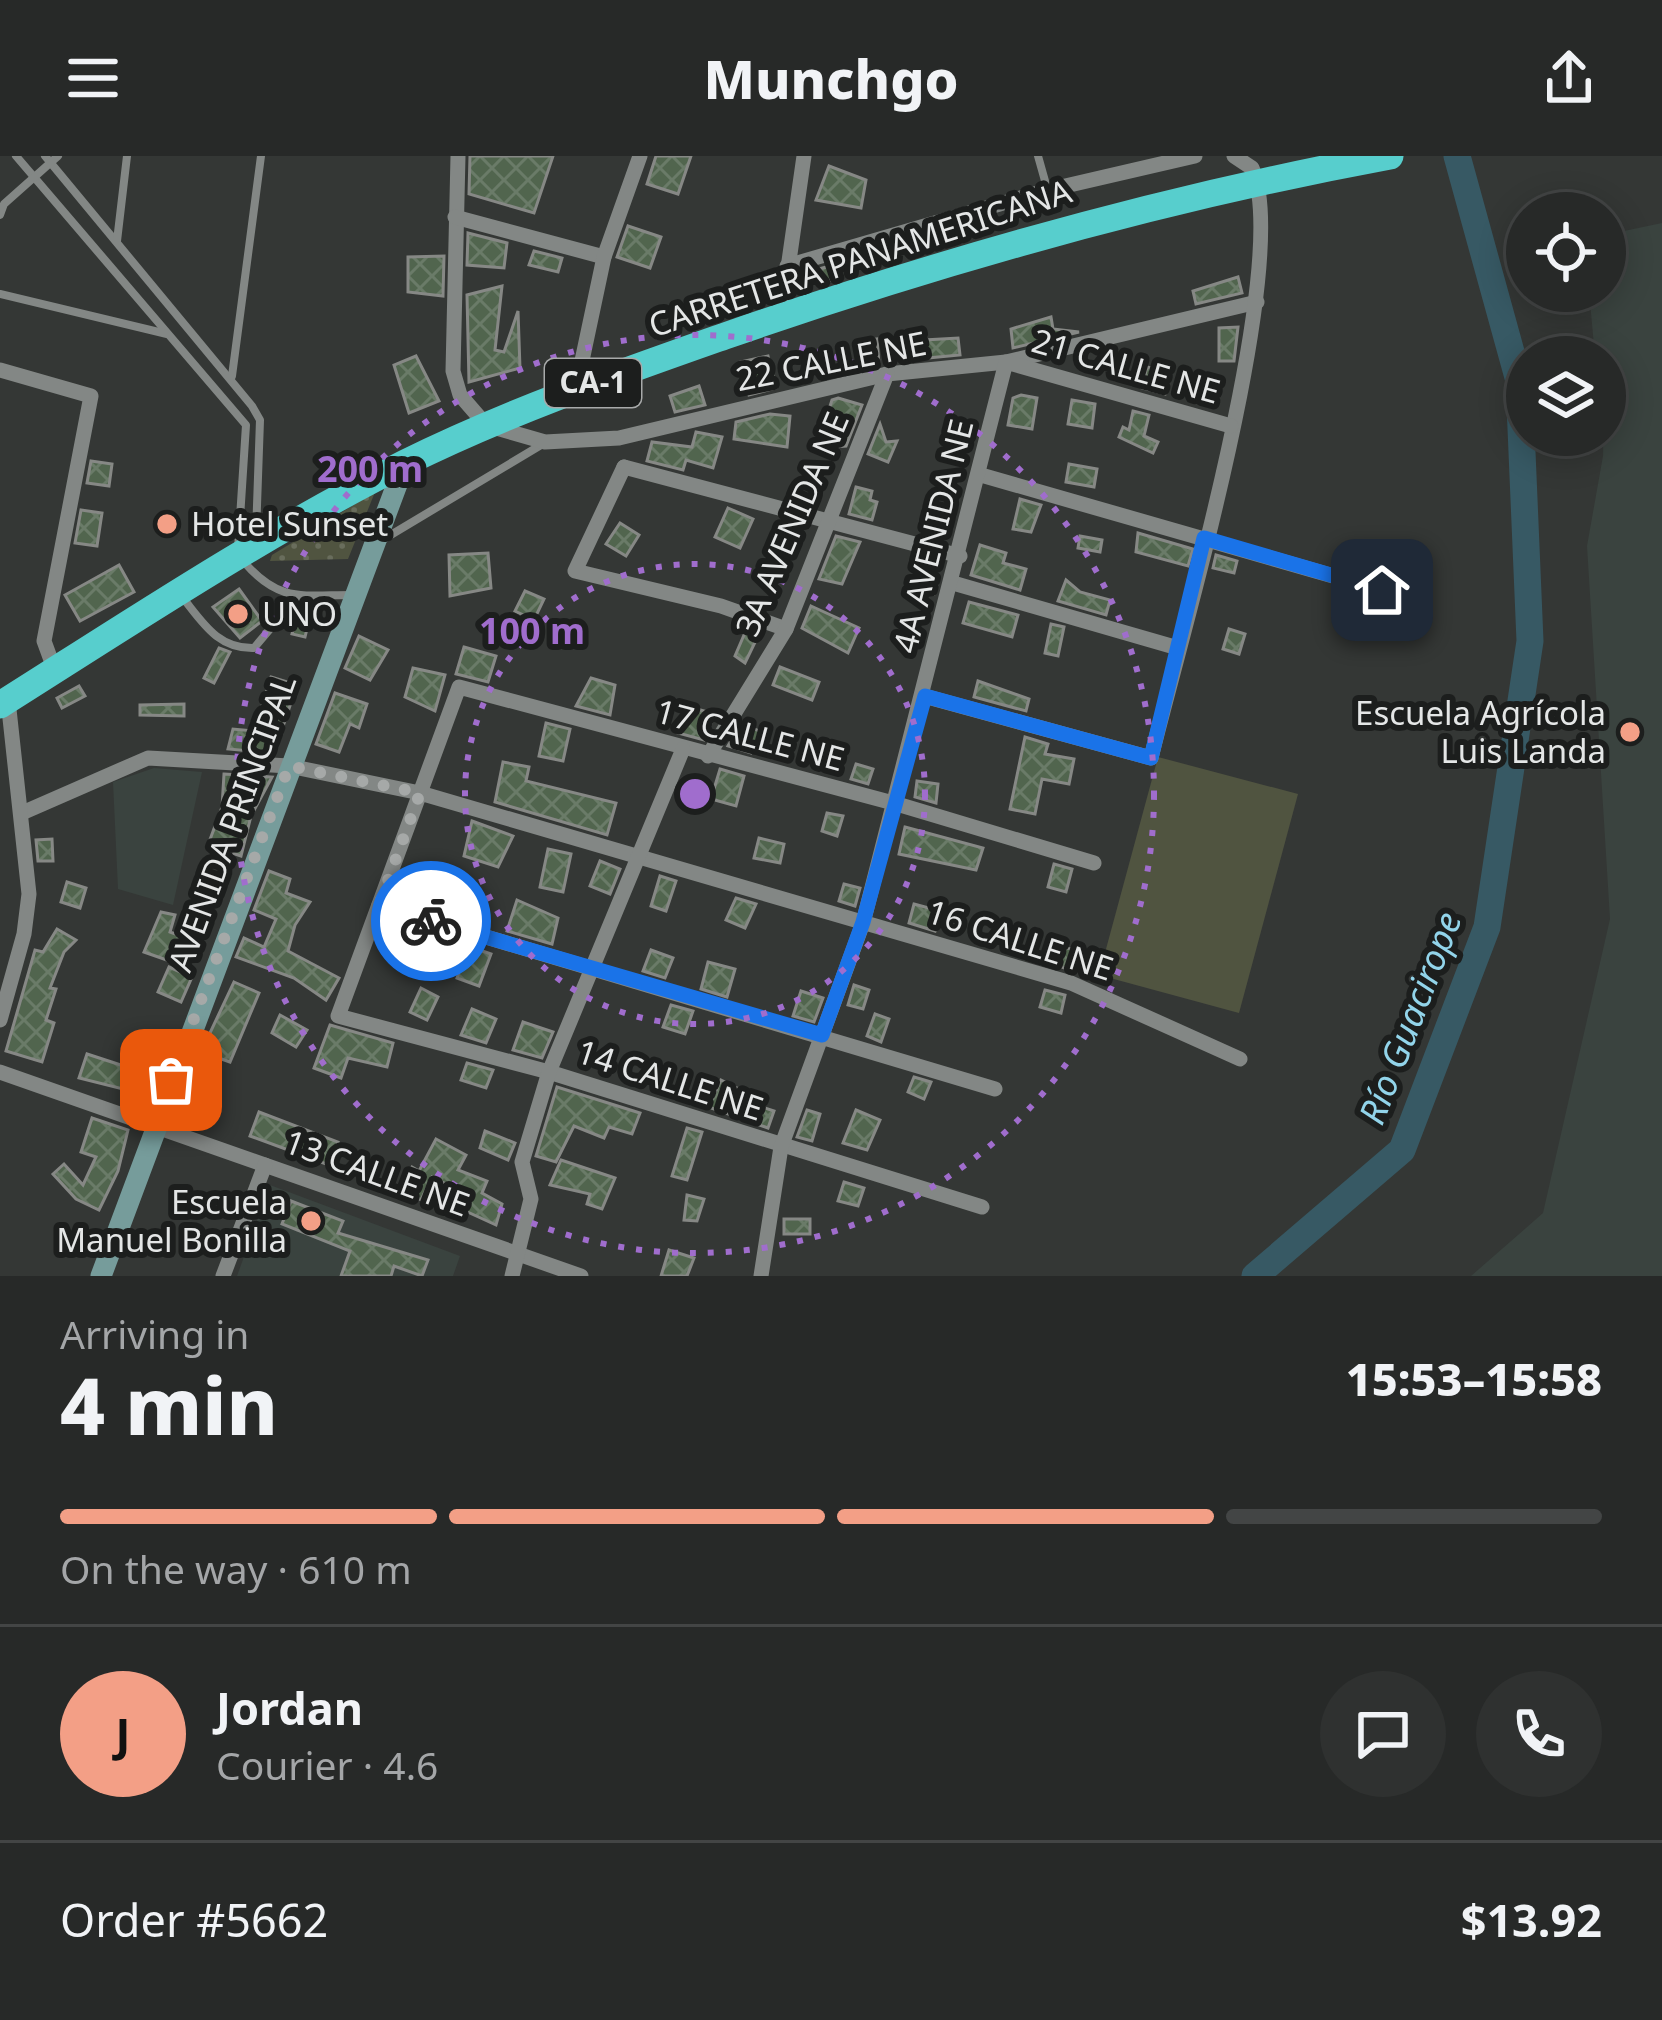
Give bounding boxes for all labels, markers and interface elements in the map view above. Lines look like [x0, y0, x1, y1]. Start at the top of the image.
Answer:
text: Munchgo [703, 41, 959, 115]
icon: menu [60, 45, 126, 111]
icon: share [1536, 45, 1602, 111]
street label: CARRETERA PANAMERICANA [643, 168, 1078, 347]
map controls [1506, 192, 1626, 456]
button: locate [1506, 192, 1626, 312]
street label: 21 CALLE NE [1027, 317, 1225, 414]
street label: 22 CALLE NE [732, 320, 930, 401]
button: layers [1506, 336, 1626, 456]
road number: CA-1 [545, 359, 641, 407]
street label: 3A AVENIDA NE [724, 405, 859, 643]
street label: 4A AVENIDA NE [882, 414, 983, 657]
text: 200 m [317, 444, 423, 493]
place label: Hotel Sunset [191, 501, 388, 546]
marker: Hotel Sunset [154, 511, 180, 537]
pin [1331, 539, 1433, 641]
icon: home [1349, 557, 1415, 623]
place label: UNO [262, 591, 337, 636]
marker: UNO [225, 601, 251, 627]
text: 100 m [479, 606, 585, 655]
street label: AVENIDA PRINCIPAL [157, 668, 306, 977]
street label: 17 CALLE NE [651, 688, 849, 781]
place label: Escuela Agrícola Luis Landa [1355, 690, 1606, 773]
marker: Escuela Agrícola Luis Landa [1617, 719, 1643, 745]
centre of rings [674, 773, 716, 815]
courier [371, 861, 491, 981]
icon: bike [398, 888, 464, 954]
street label: 16 CALLE NE [921, 888, 1119, 991]
water label: Río Guacirope [1347, 905, 1472, 1131]
street label: 14 CALLE NE [571, 1028, 769, 1131]
pin [120, 1029, 222, 1131]
icon: bag [138, 1047, 204, 1113]
street label: 13 CALLE NE [279, 1118, 476, 1227]
place label: Escuela Manuel Bonilla [56, 1179, 287, 1262]
marker: Escuela Manuel Bonilla [298, 1208, 324, 1234]
text: Arriving in [60, 1307, 249, 1360]
text: 15:53–15:58 [1346, 1348, 1602, 1409]
text: 4 min [60, 1352, 278, 1458]
text: On the way · 610 m [60, 1542, 412, 1595]
button: chat [1320, 1671, 1446, 1797]
button: phone [1476, 1671, 1602, 1797]
text: Jordan [216, 1677, 363, 1738]
text: J [116, 1703, 130, 1764]
text: Courier · 4.6 [216, 1738, 438, 1791]
text: Order #5662 [60, 1889, 328, 1950]
text: $13.92 [1461, 1889, 1602, 1950]

